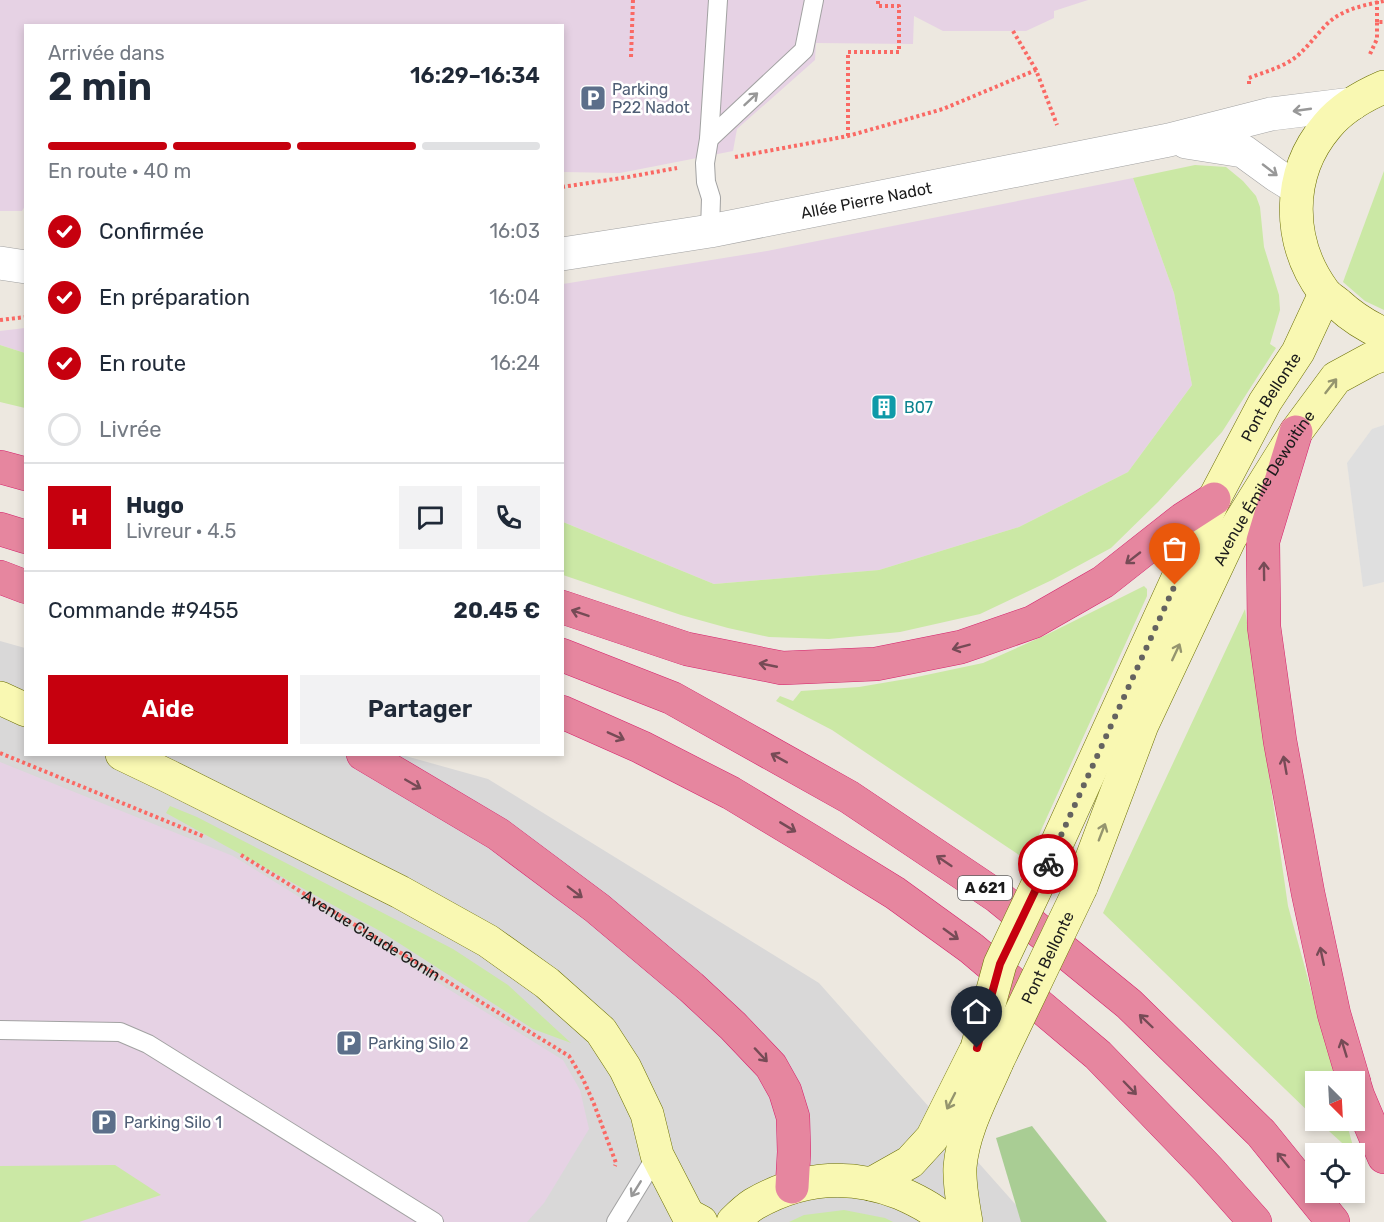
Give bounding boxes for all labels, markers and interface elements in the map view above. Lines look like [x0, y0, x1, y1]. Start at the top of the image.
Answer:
text: Arrivée dans [48, 41, 165, 65]
text: 16:29–16:34 [410, 62, 540, 89]
text: 2 min [48, 64, 152, 110]
place label: Parking P22 Nadot [612, 80, 690, 117]
parking icon: Parking P22 Nadot [578, 83, 608, 113]
one-way arrow [743, 92, 758, 106]
one-way arrow [1293, 105, 1313, 116]
text: En route · 40 m [48, 159, 191, 183]
one-way arrow [1262, 163, 1278, 176]
street label: Allée Pierre Nadot [799, 178, 933, 222]
icon: check [48, 215, 81, 248]
text: Confirmée [99, 218, 204, 245]
text: 16:03 [490, 219, 540, 243]
icon: check [48, 281, 81, 314]
text: En préparation [99, 284, 250, 311]
text: 16:04 [489, 285, 540, 309]
icon: check [48, 347, 81, 380]
street label: Pont Bellonte [1236, 349, 1305, 445]
text: En route [99, 350, 186, 377]
text: 16:24 [490, 351, 540, 375]
one-way arrow [1324, 378, 1337, 394]
building icon: B07 [869, 392, 899, 422]
place label: B07 [904, 398, 933, 417]
street label: Avenue Émile Dewoitine [1209, 406, 1318, 568]
text: Livrée [99, 416, 162, 443]
button: chat [399, 486, 462, 549]
button: phone [477, 486, 540, 549]
text: Hugo [126, 492, 184, 519]
text: H [71, 504, 88, 531]
text: Livreur · 4.5 [126, 519, 236, 543]
pin [1149, 523, 1200, 585]
icon: bag [1158, 532, 1191, 565]
one-way arrow [1125, 552, 1141, 565]
one-way arrow [1258, 562, 1269, 582]
text: Commande #9455 [48, 597, 239, 624]
text: 20.45 € [454, 597, 540, 624]
one-way arrow [571, 607, 590, 618]
one-way arrow [952, 641, 971, 653]
one-way arrow [1171, 644, 1183, 662]
one-way arrow [759, 659, 778, 670]
button: Aide [48, 675, 288, 744]
button: Partager [300, 675, 540, 744]
one-way arrow [607, 731, 625, 742]
one-way arrow [771, 752, 788, 764]
one-way arrow [1279, 756, 1290, 775]
one-way arrow [404, 778, 421, 790]
one-way arrow [779, 822, 796, 834]
one-way arrow [1097, 824, 1108, 842]
courier [1018, 834, 1078, 894]
icon: bike [1032, 848, 1065, 881]
one-way arrow [937, 855, 953, 867]
road number: A 621 [958, 876, 1012, 900]
street label: Avenue Claude Gonin [299, 885, 444, 985]
one-way arrow [567, 886, 583, 898]
street label: Pont Bellonte [1017, 908, 1078, 1007]
one-way arrow [942, 928, 958, 940]
one-way arrow [1315, 947, 1327, 966]
pin [951, 986, 1002, 1048]
icon: home [960, 995, 993, 1028]
one-way arrow [1139, 1014, 1154, 1028]
parking icon: Parking Silo 2 [334, 1028, 364, 1058]
place label: Parking Silo 2 [368, 1034, 469, 1053]
one-way arrow [1338, 1038, 1349, 1057]
one-way arrow [754, 1047, 768, 1062]
north arrow [1305, 1071, 1365, 1131]
map controls [1305, 1071, 1365, 1203]
one-way arrow [1123, 1081, 1138, 1096]
one-way arrow [945, 1091, 957, 1109]
parking icon: Parking Silo 1 [89, 1107, 119, 1137]
place label: Parking Silo 1 [124, 1113, 222, 1132]
button: locate [1305, 1143, 1365, 1203]
one-way arrow [1276, 1152, 1289, 1168]
one-way arrow [630, 1180, 642, 1197]

